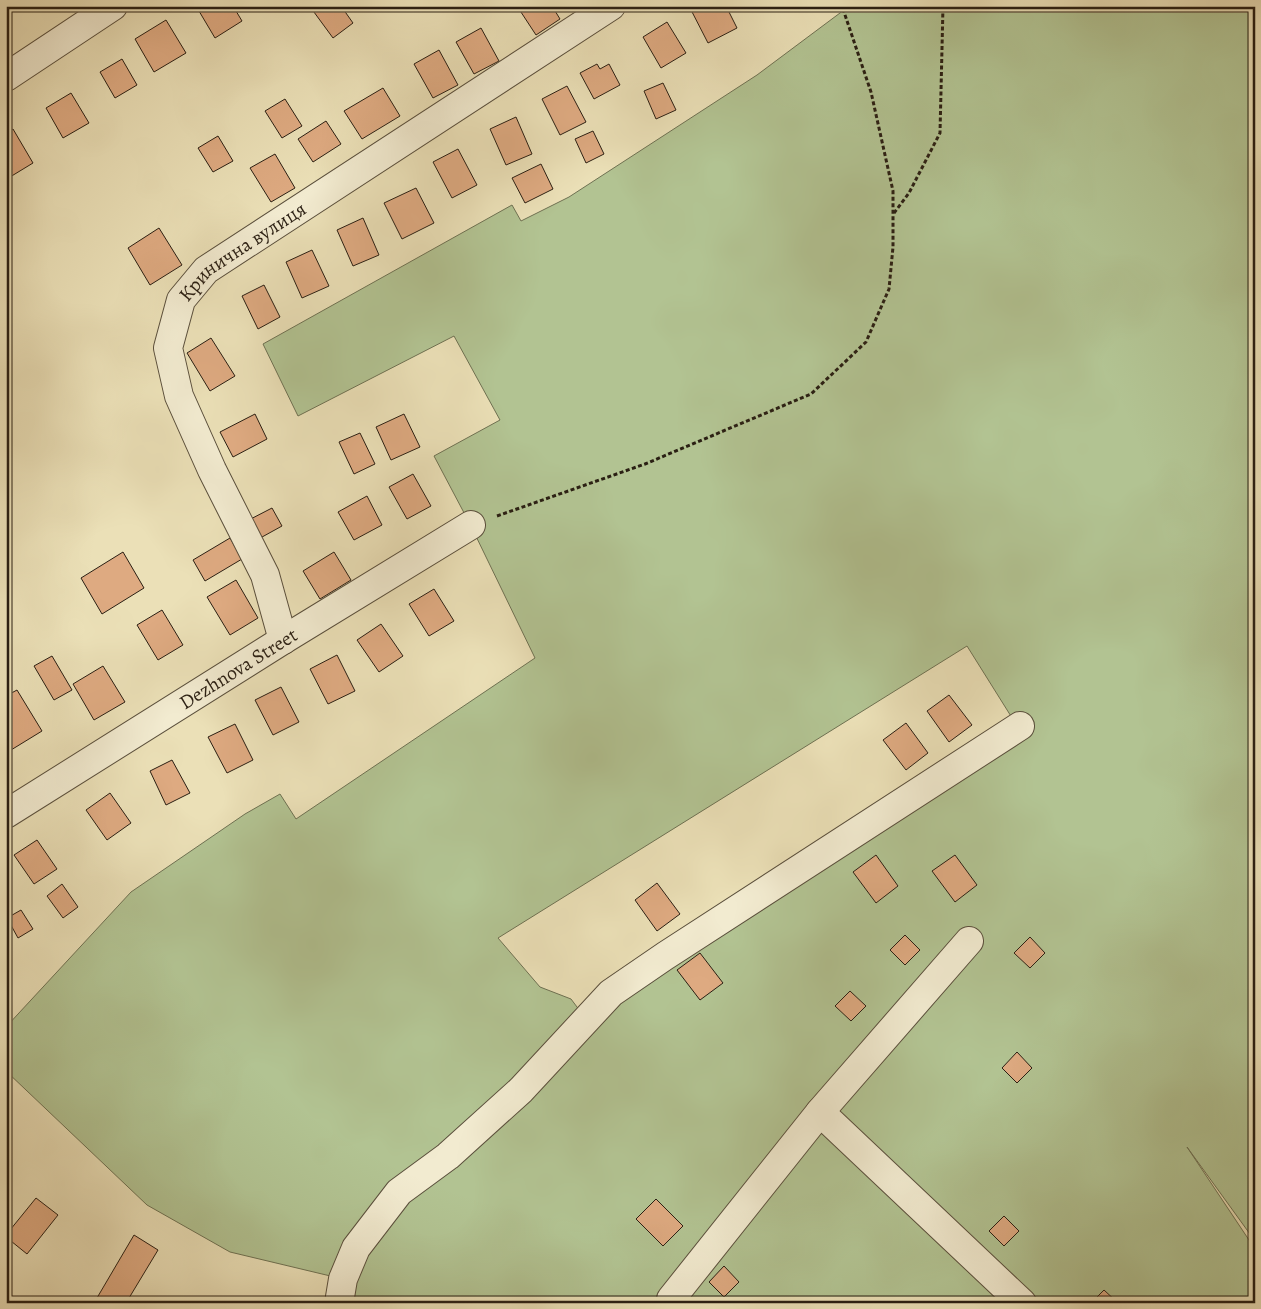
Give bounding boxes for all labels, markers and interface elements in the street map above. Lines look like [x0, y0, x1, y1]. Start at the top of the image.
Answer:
street label: Кринична вулиця [172, 195, 311, 307]
street label: Dezhnova Street [174, 621, 303, 715]

